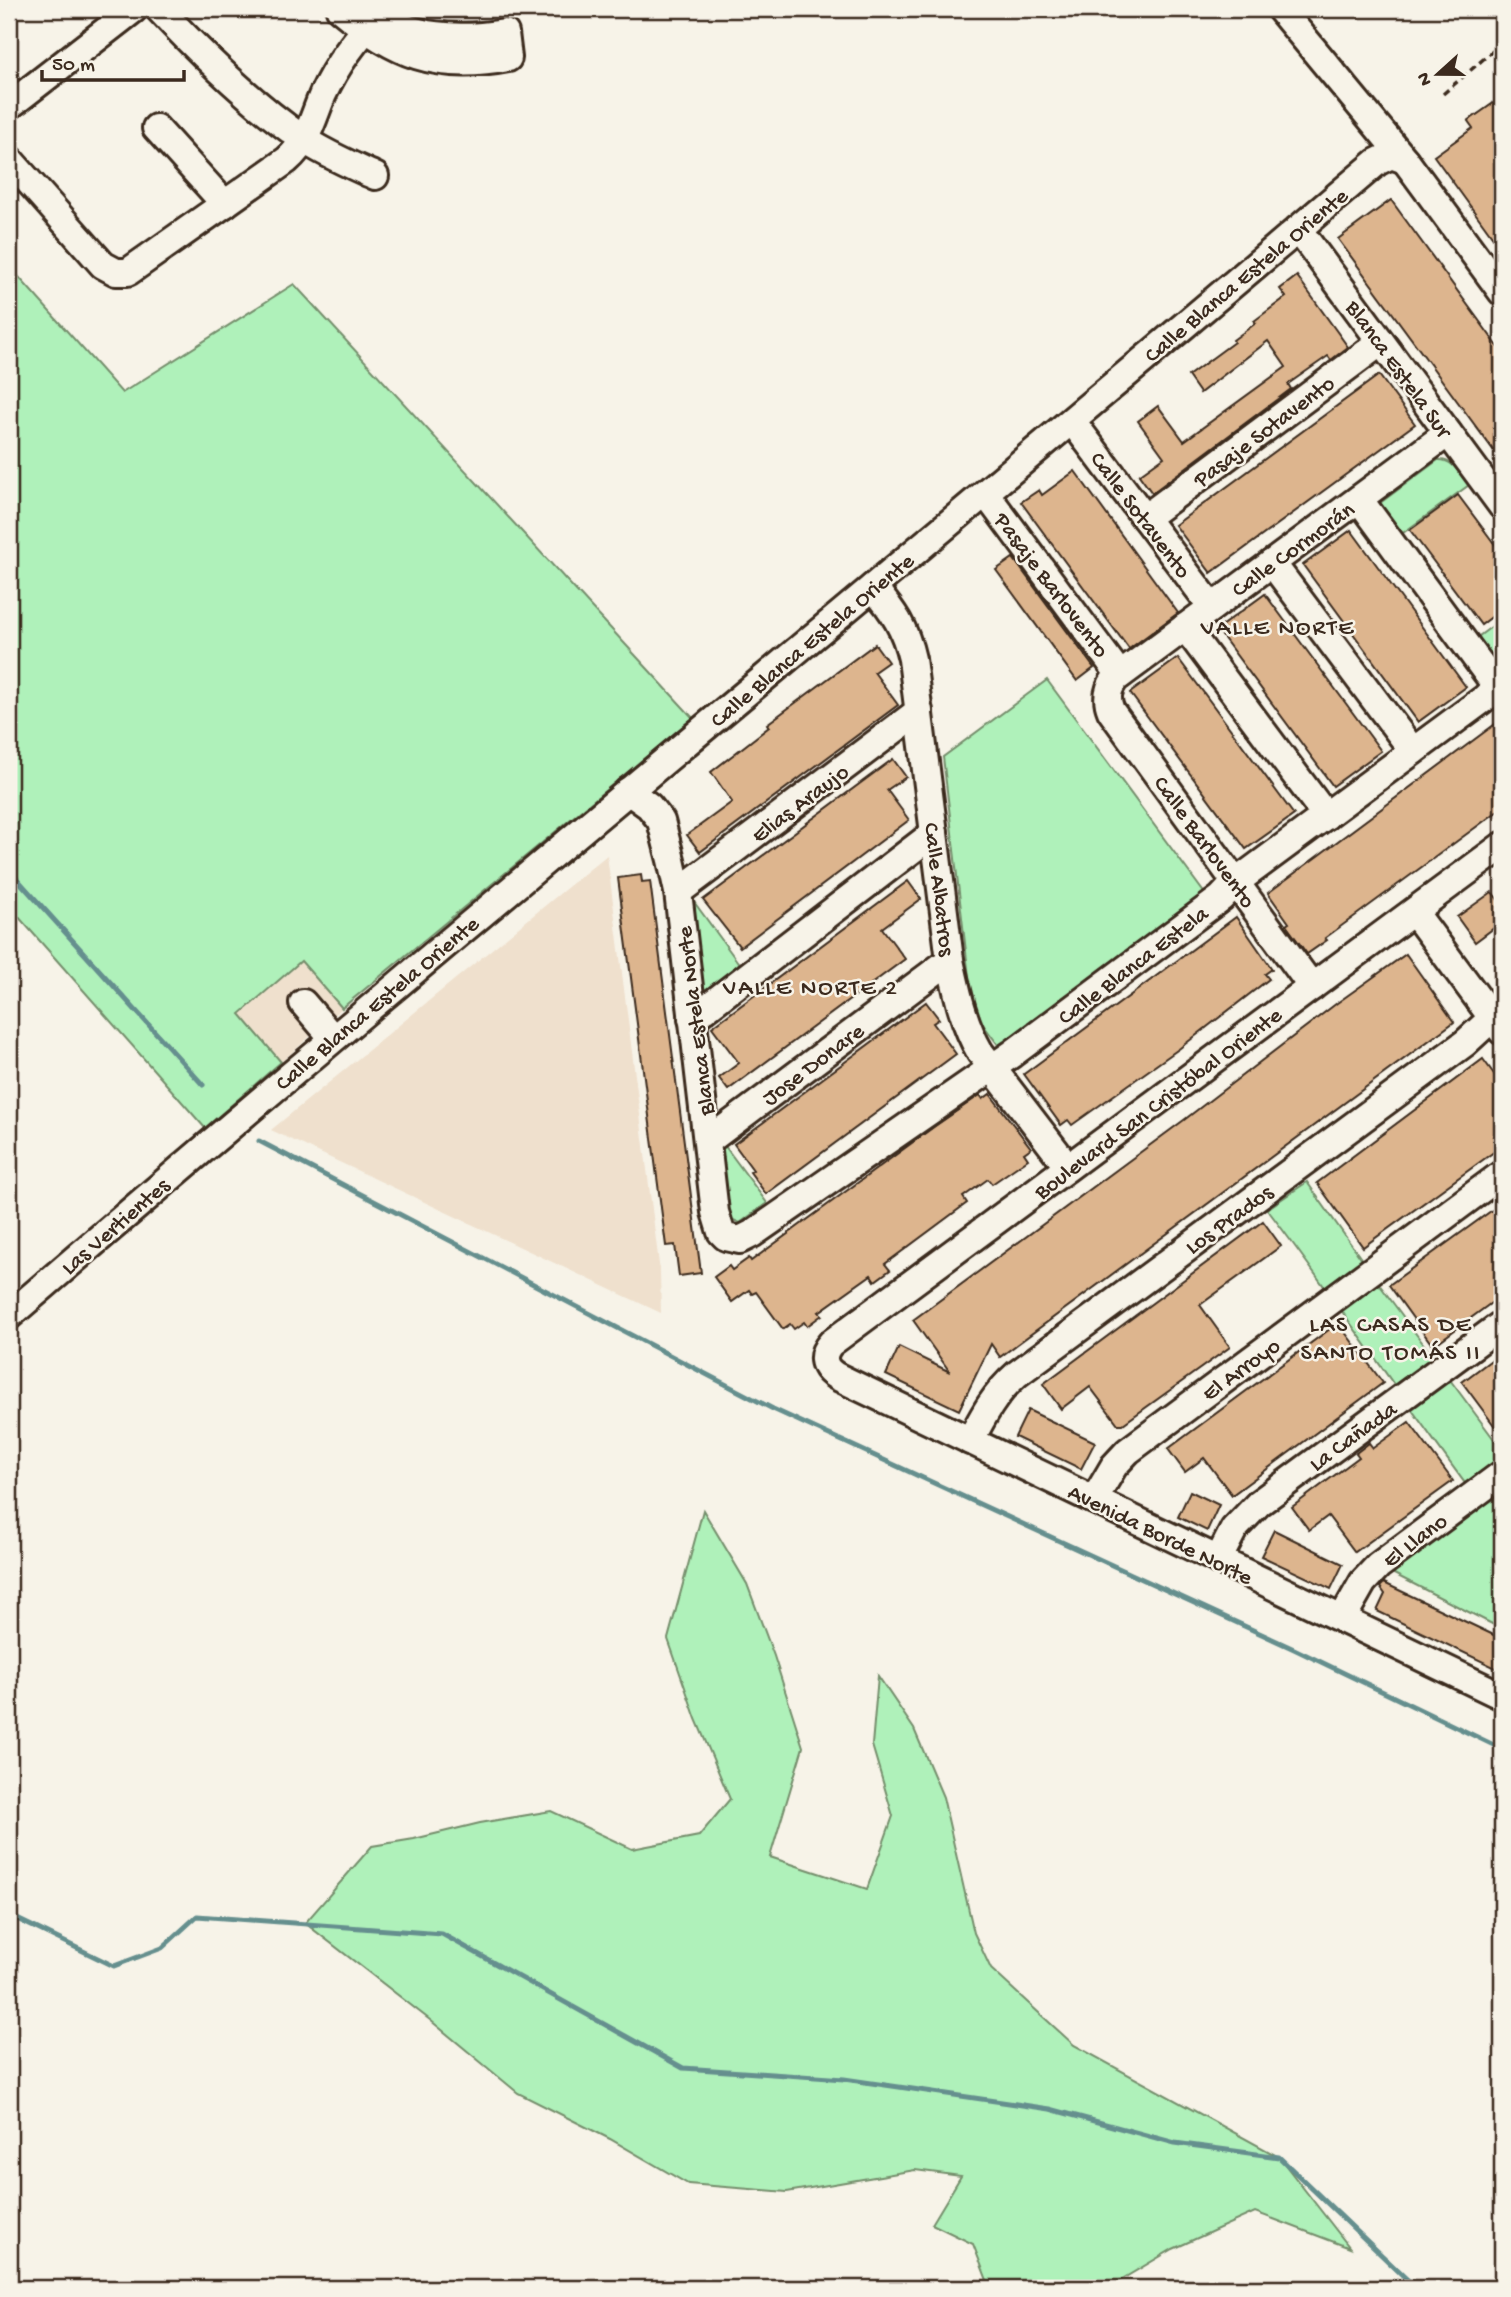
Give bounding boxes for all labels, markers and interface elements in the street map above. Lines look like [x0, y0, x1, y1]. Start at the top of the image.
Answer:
scale bar [42, 38, 184, 82]
north arrow [1402, 38, 1472, 108]
text: 50 m [52, 54, 95, 79]
text: N [1412, 69, 1438, 89]
street label: Calle Blanca Estela Oriente [1140, 183, 1355, 370]
street label: Blanca Estela Sur [1338, 295, 1457, 446]
street label: Pasaje Sotavento [1188, 371, 1341, 495]
street label: Calle Sotavento [1083, 447, 1196, 585]
street label: Calle Cormorán [1227, 497, 1361, 604]
street label: Pasaje Barlovento [986, 507, 1114, 664]
street label: Calle Blanca Estela Oriente [706, 548, 921, 735]
district label: VALLE NORTE [1200, 615, 1355, 644]
street label: Elias Araujo [747, 759, 855, 850]
street label: Calle Barlovento [1146, 772, 1260, 914]
street label: Calle Albatros [916, 821, 959, 958]
street label: Calle Blanca Estela [1054, 901, 1216, 1032]
street label: Calle Blanca Estela Oriente [271, 911, 486, 1098]
street label: Blanca Estela Norte [672, 923, 723, 1118]
district label: VALLE NORTE 2 [722, 975, 899, 1004]
street label: Boulevard San Cristóbal Oriente [1029, 1002, 1289, 1207]
street label: Jose Donare [758, 1018, 871, 1113]
street label: Las Vertientes [57, 1173, 176, 1282]
street label: Los Prados [1181, 1180, 1280, 1262]
district label: LAS CASAS DE SANTO TOMÁS II [1300, 1312, 1482, 1369]
street label: El Arroyo [1198, 1333, 1286, 1408]
street label: La Cañada [1305, 1396, 1404, 1479]
street label: Avenida Borde Norte [1063, 1480, 1257, 1593]
street label: El Llano [1378, 1509, 1454, 1575]

